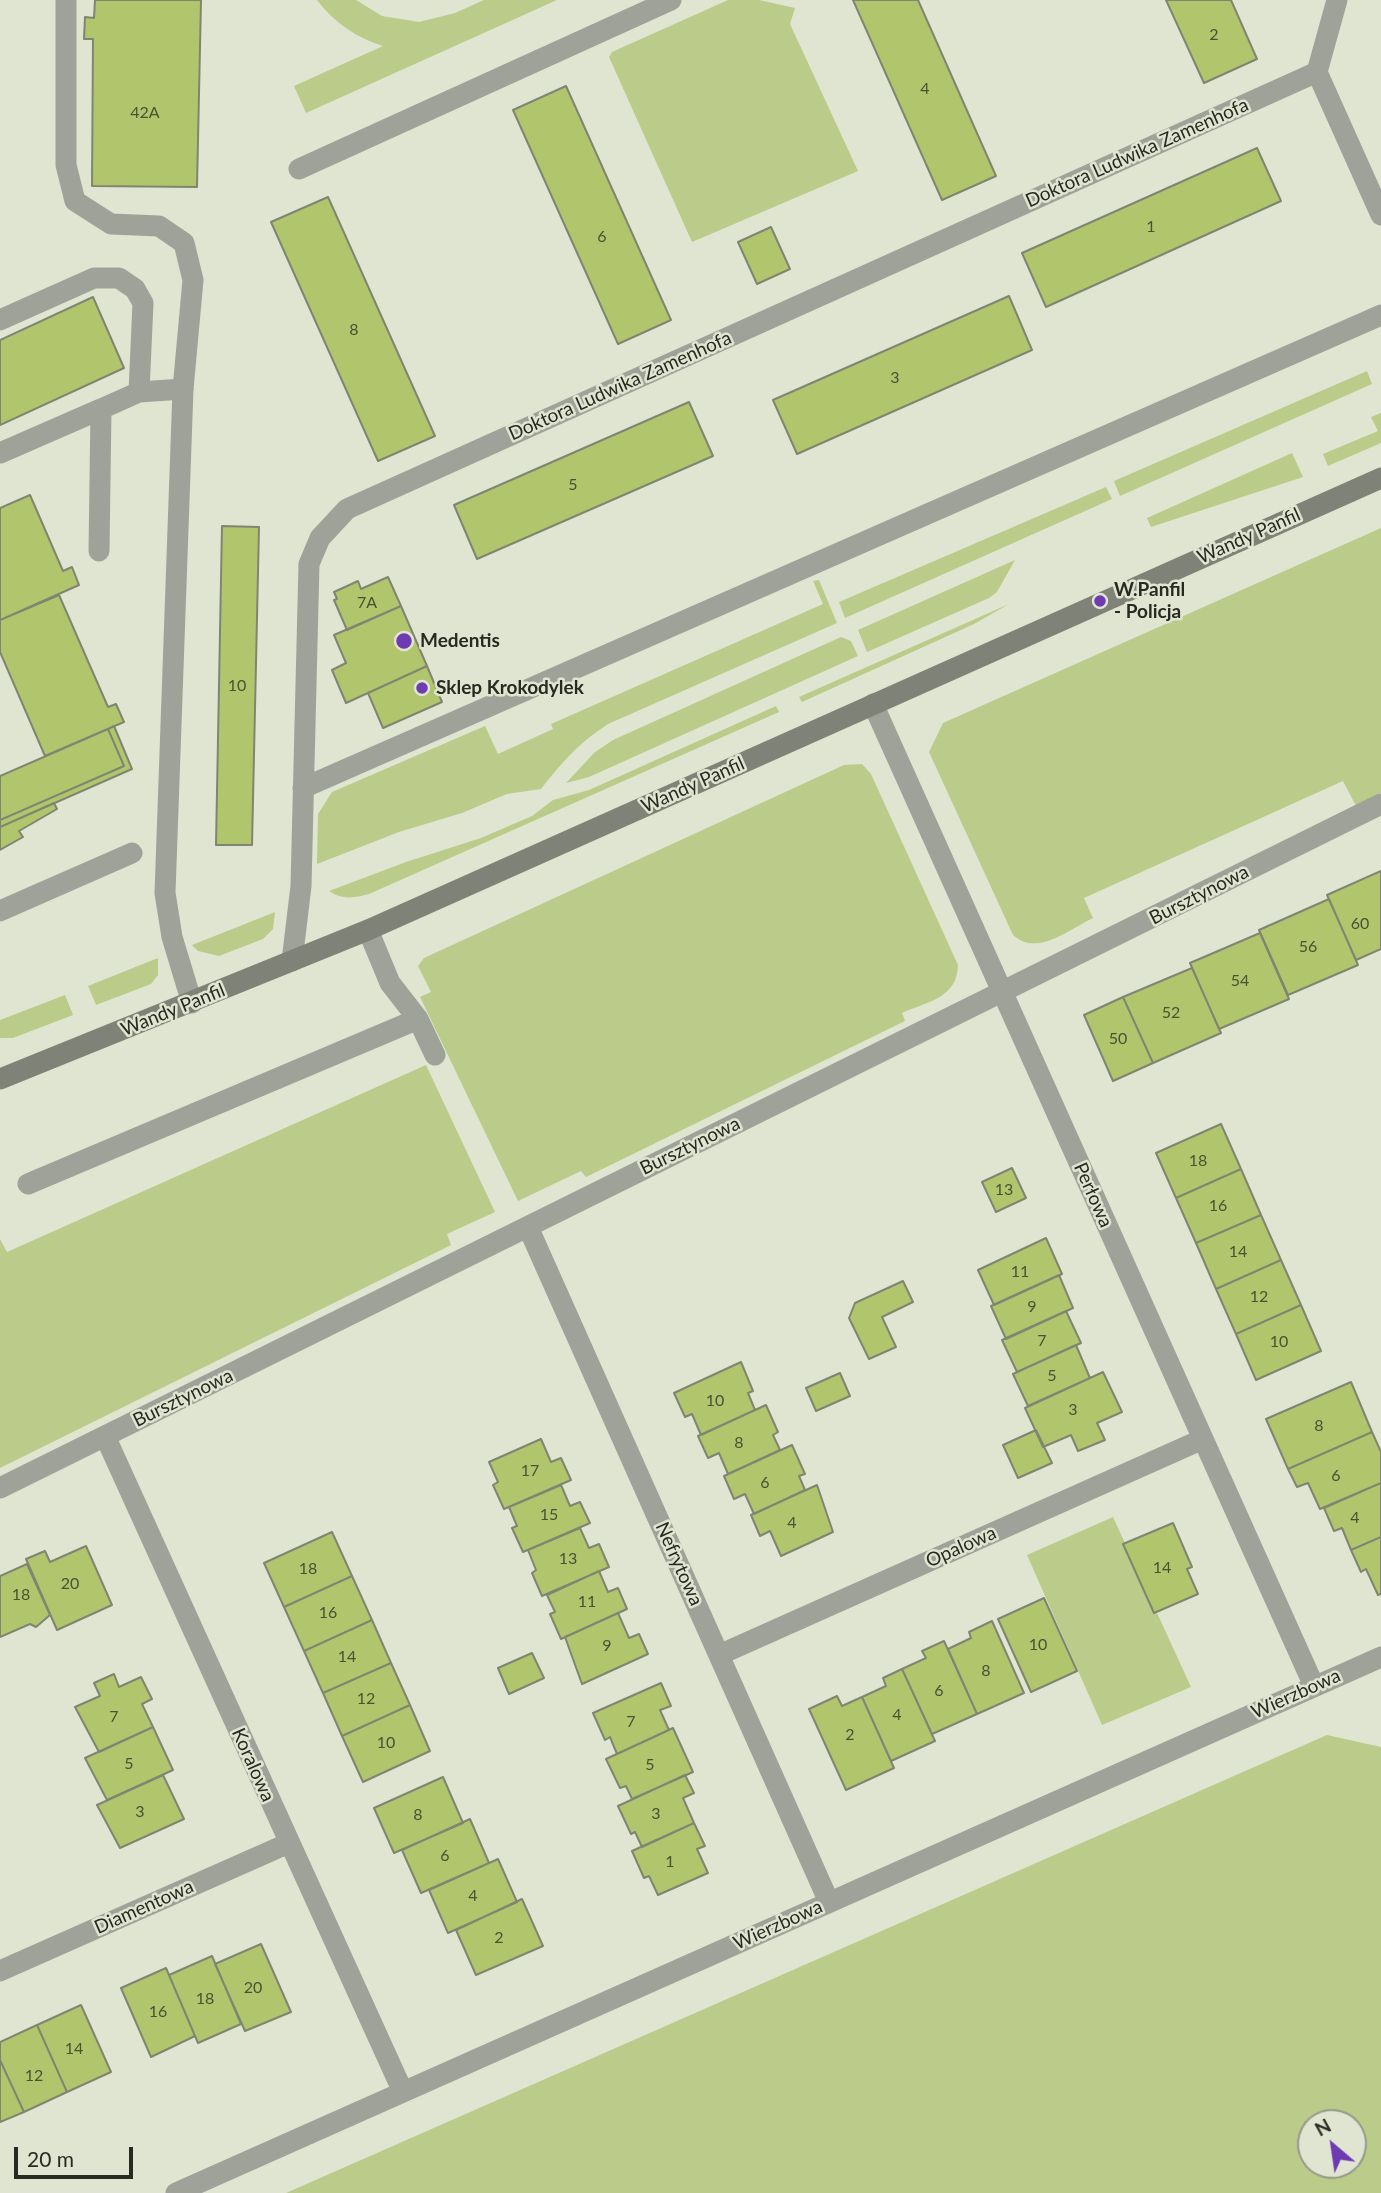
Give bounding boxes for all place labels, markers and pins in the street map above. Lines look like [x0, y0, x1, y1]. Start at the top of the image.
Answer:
place label: W.Panfil - Policja [1114, 579, 1185, 623]
marker: W.Panfil - Policja [1092, 593, 1108, 609]
place label: Medentis [420, 630, 500, 652]
marker: Medentis [394, 631, 414, 651]
place label: Sklep Krokodylek [436, 677, 584, 699]
marker: Sklep Krokodylek [414, 680, 430, 696]

